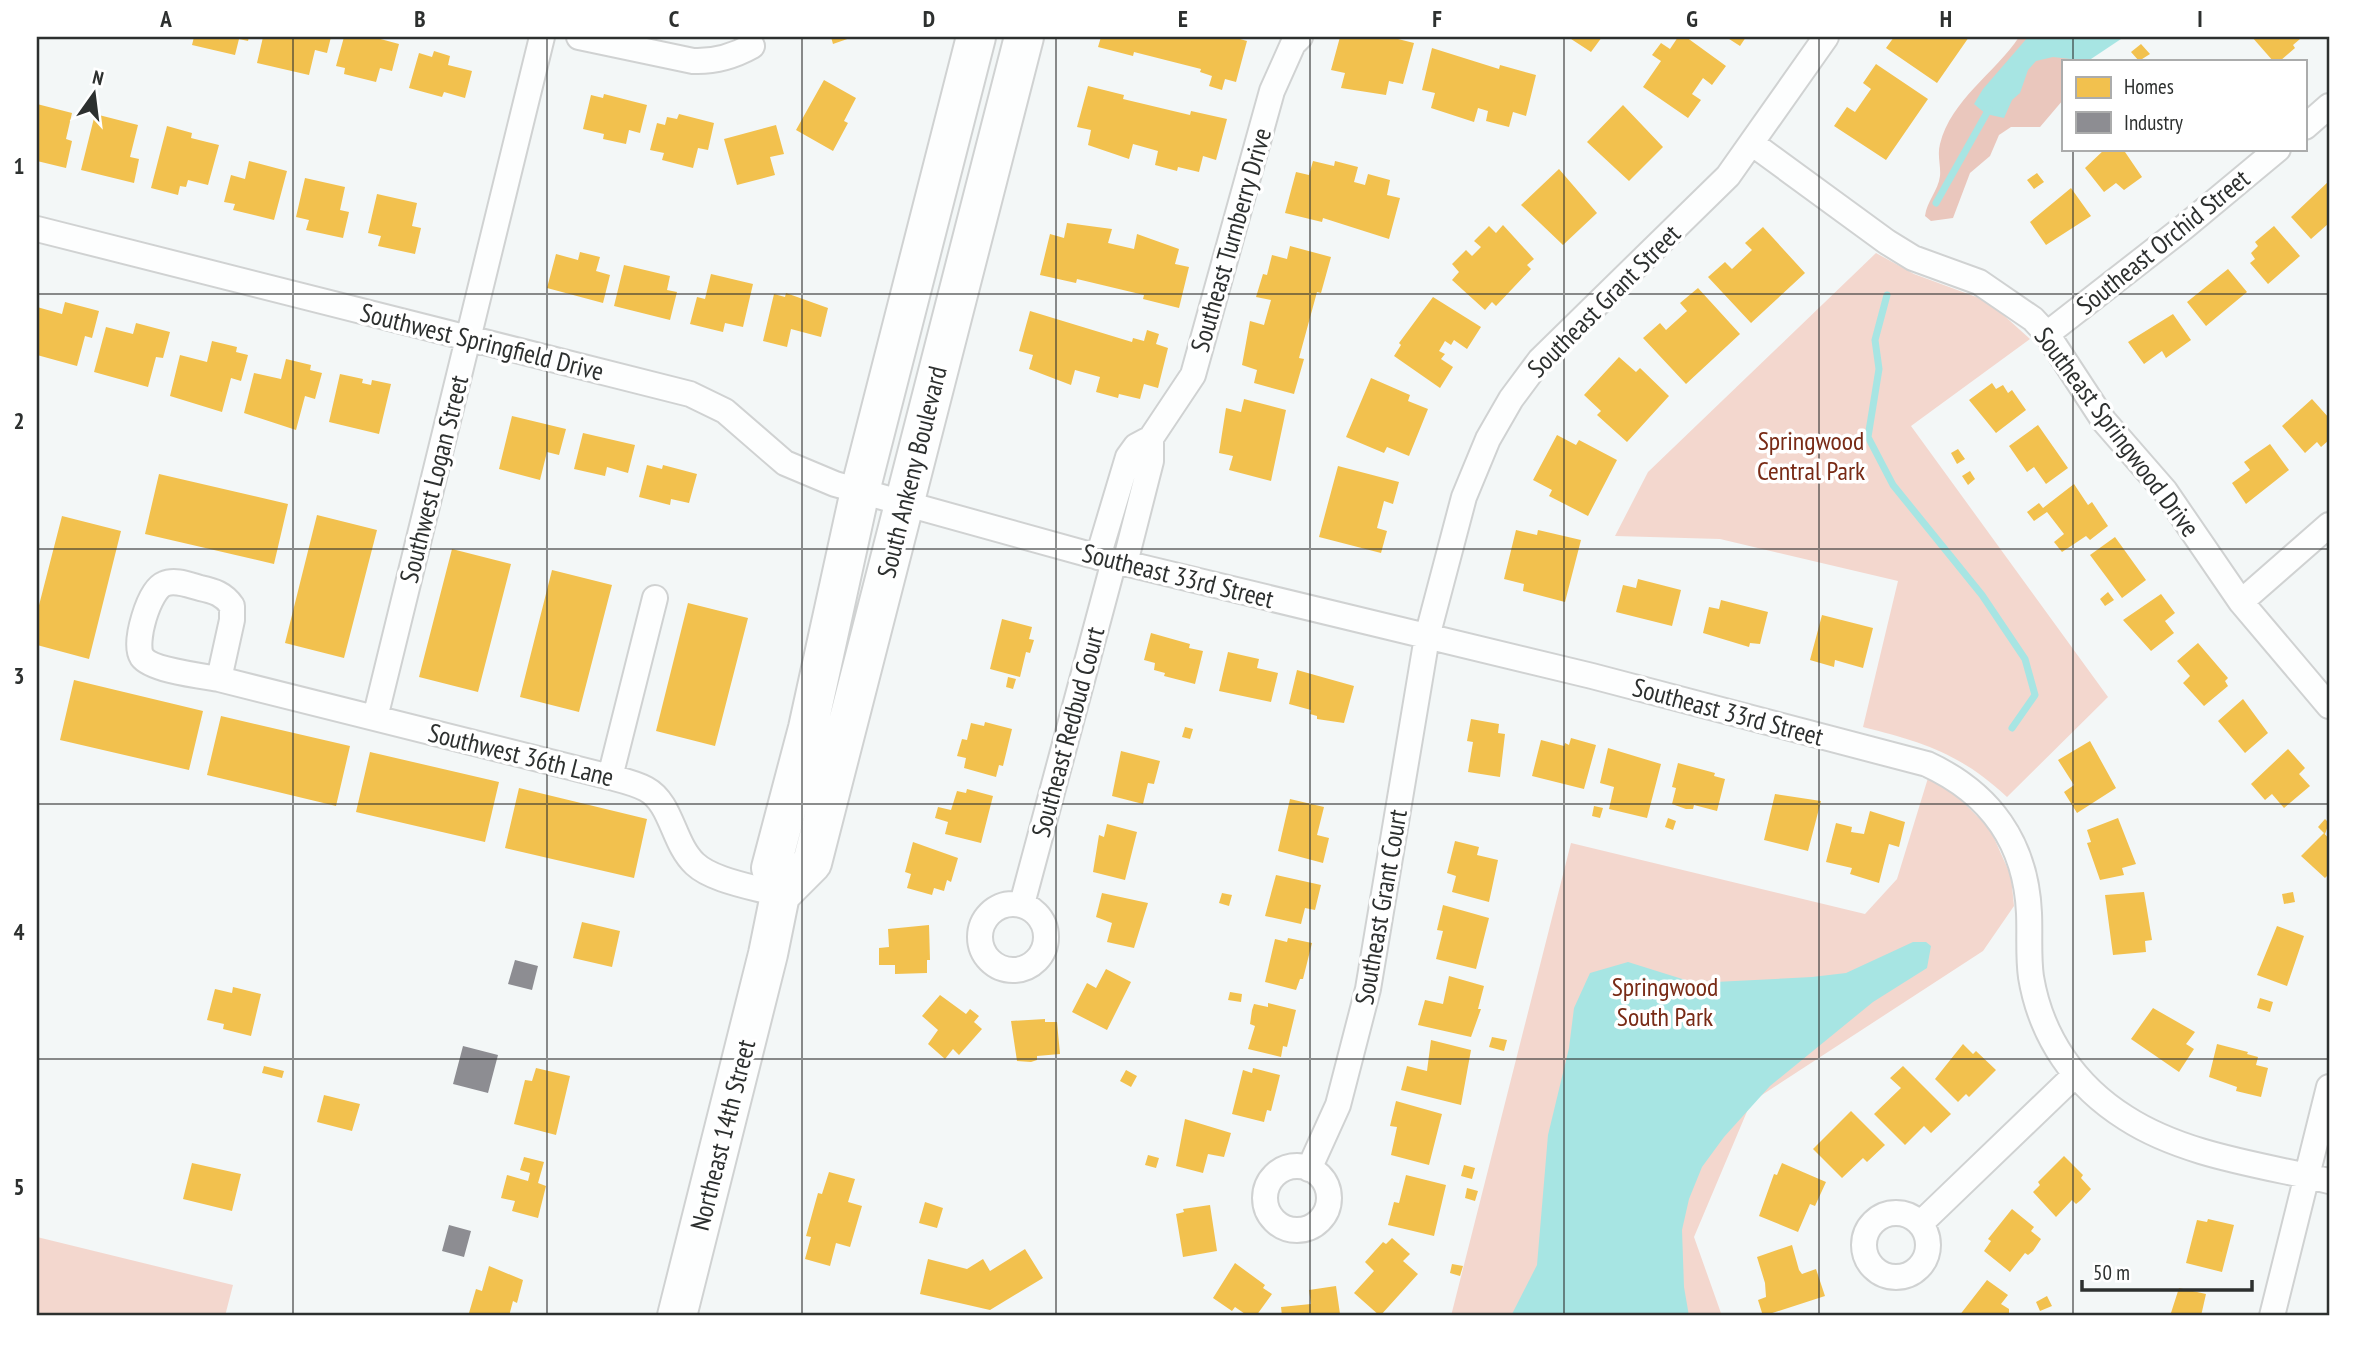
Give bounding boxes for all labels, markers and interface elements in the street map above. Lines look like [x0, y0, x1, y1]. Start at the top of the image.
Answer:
text: A [159, 4, 172, 33]
text: B [414, 4, 426, 33]
text: C [669, 4, 680, 33]
text: D [923, 4, 935, 33]
text: E [1178, 4, 1188, 33]
text: F [1432, 4, 1442, 33]
text: G [1686, 4, 1698, 33]
text: H [1940, 4, 1952, 33]
text: I [2197, 4, 2203, 33]
north arrow [60, 60, 130, 130]
legend [2062, 60, 2306, 150]
text: N [90, 65, 106, 90]
text: Homes [2124, 73, 2174, 100]
text: Industry [2124, 109, 2183, 136]
street label: Southeast Turnberry Drive [1183, 124, 1278, 356]
text: 1 [14, 151, 25, 180]
street label: Southeast Orchid Street [2069, 162, 2256, 322]
street label: Southeast Grant Street [1520, 217, 1687, 384]
street label: Southwest Springfield Drive [357, 295, 607, 388]
street label: Southeast Springwood Drive [2028, 320, 2207, 543]
street label: South Ankeny Boulevard [869, 362, 954, 581]
street label: Southwest Logan Street [392, 372, 475, 586]
text: 2 [14, 406, 25, 435]
park label: Springwood Central Park [1757, 424, 1865, 487]
street label: Southeast 33rd Street [1079, 536, 1277, 615]
street label: Southeast Redbud Court [1024, 623, 1111, 841]
text: 3 [14, 661, 25, 690]
street label: Southeast 33rd Street [1629, 670, 1827, 753]
street label: Southwest 36th Lane [425, 716, 617, 794]
street label: Southeast Grant Court [1347, 807, 1414, 1007]
text: 4 [14, 917, 25, 946]
park label: Springwood South Park [1612, 970, 1718, 1033]
street label: Northeast 14th Street [683, 1036, 762, 1234]
text: 5 [14, 1172, 25, 1201]
scale bar [2082, 1248, 2252, 1292]
text: 50 m [2093, 1259, 2130, 1286]

